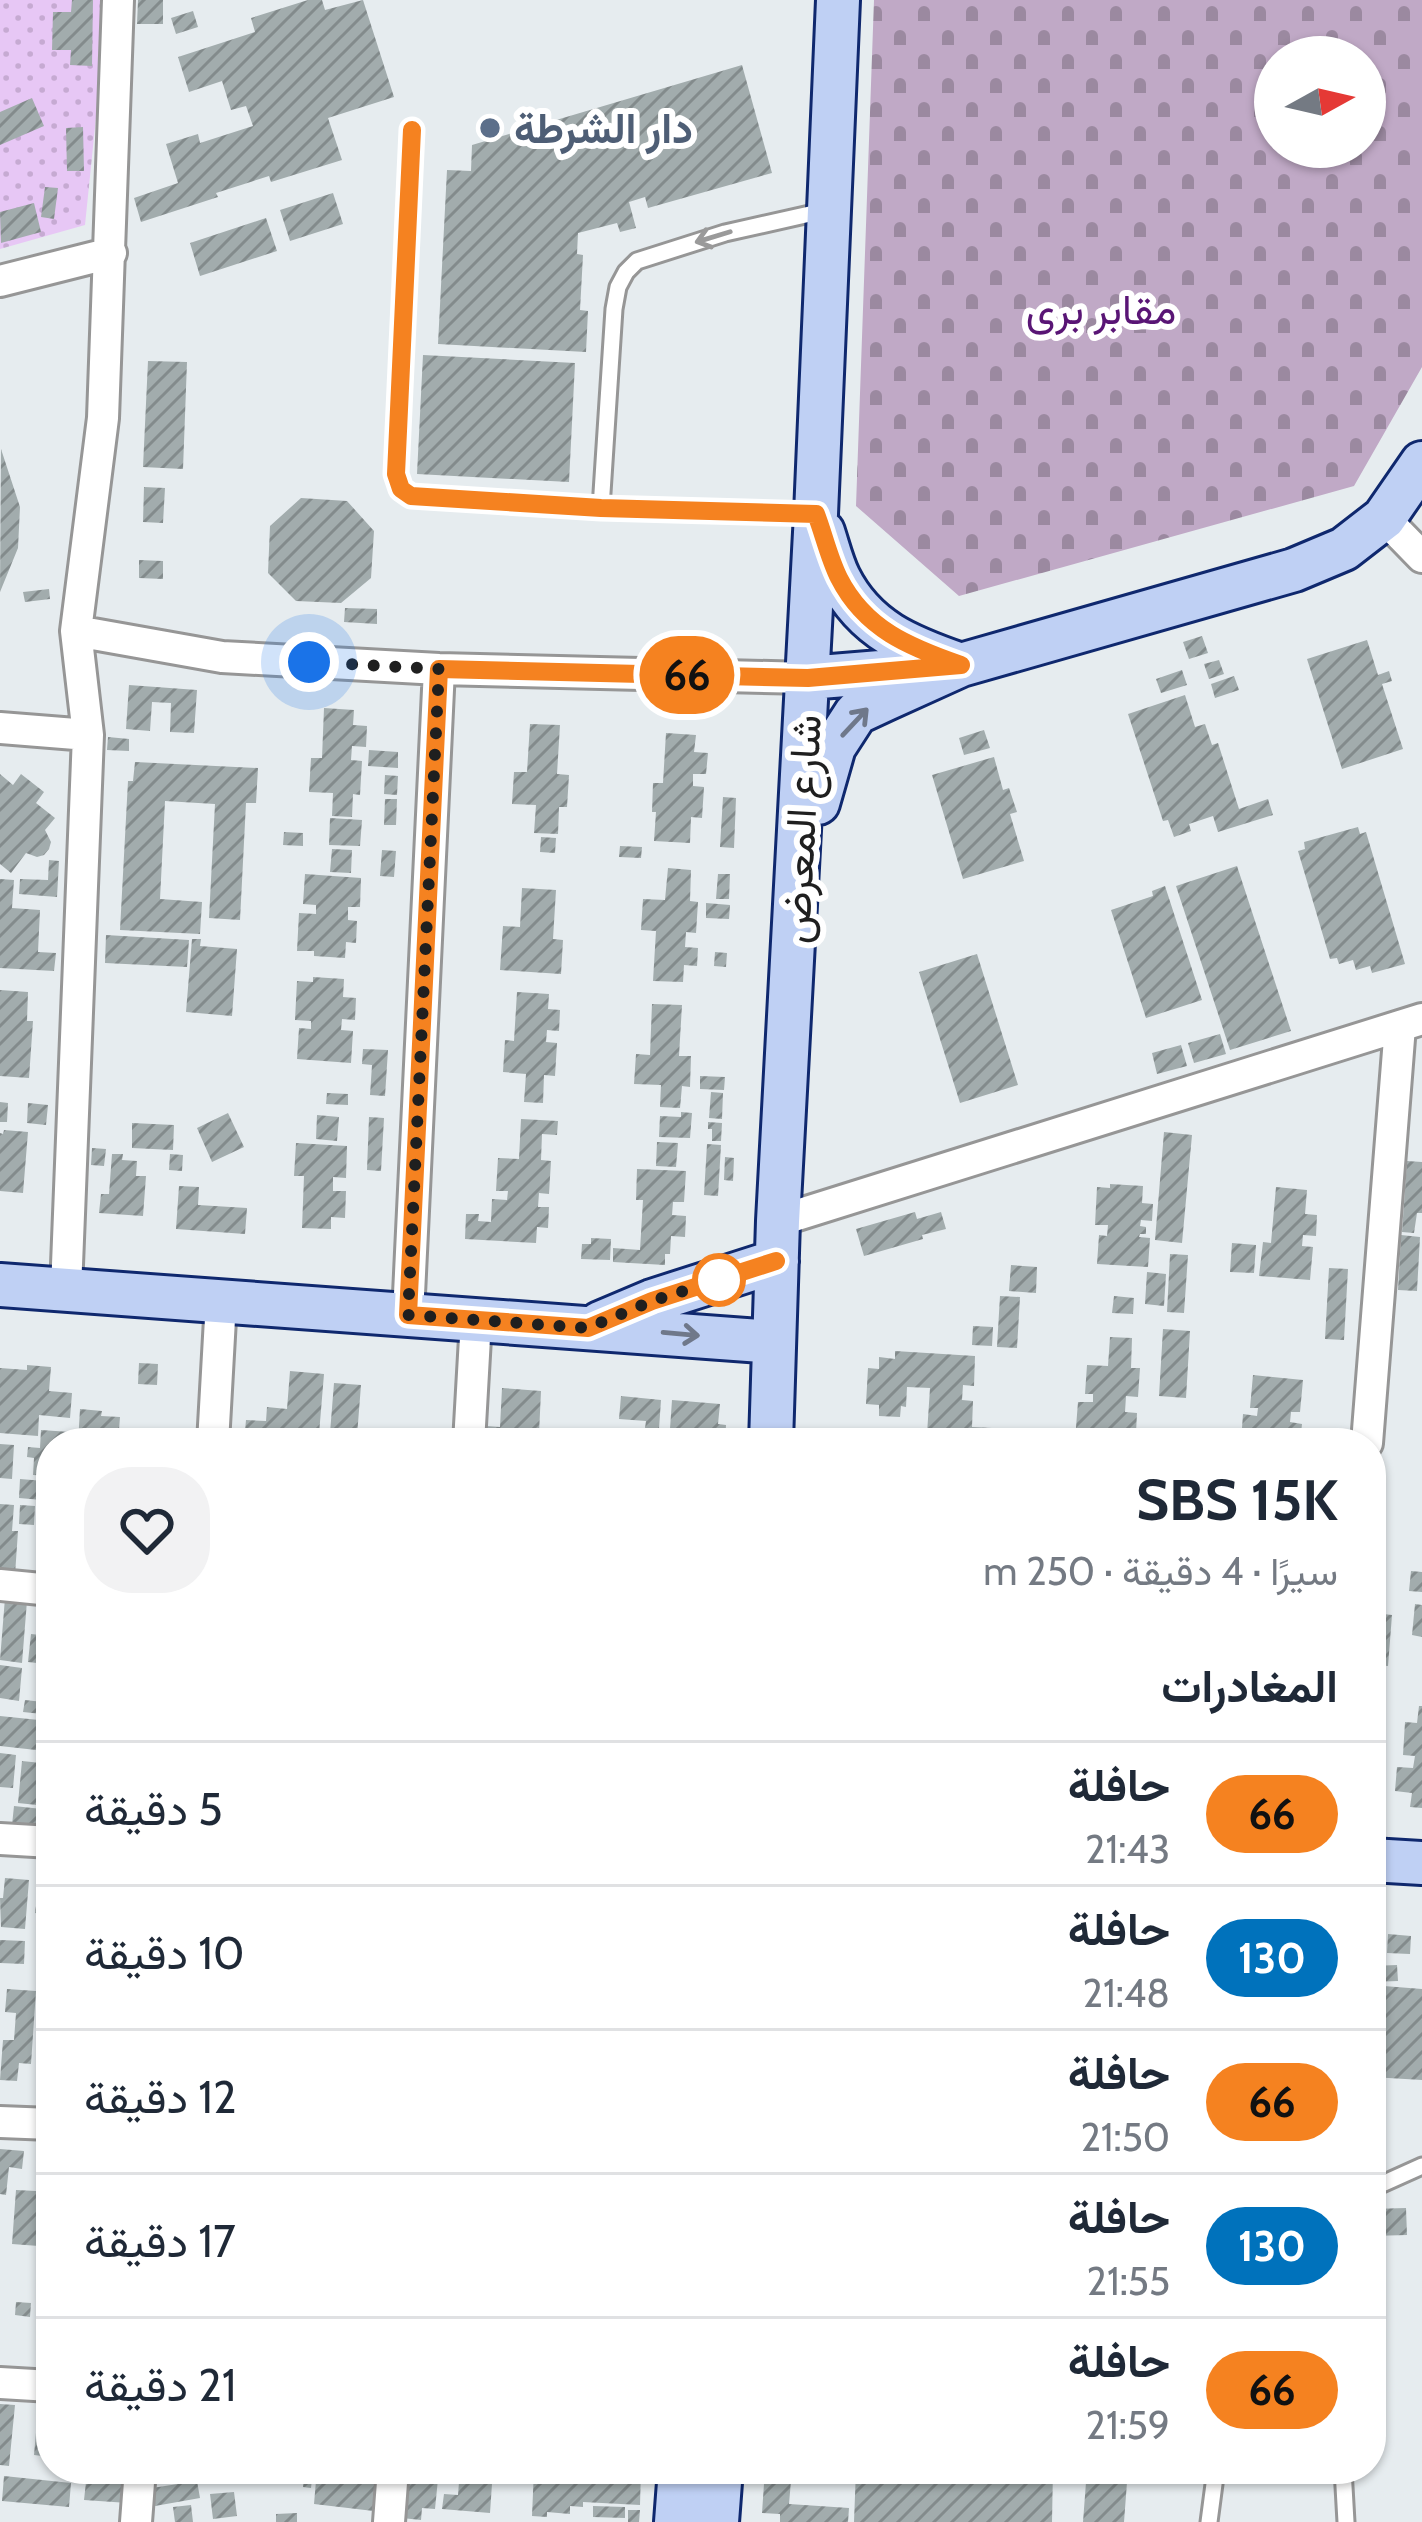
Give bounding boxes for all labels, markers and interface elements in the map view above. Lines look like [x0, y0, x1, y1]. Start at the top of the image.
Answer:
north arrow [1254, 36, 1386, 168]
map controls [1254, 36, 1386, 168]
place label: دار الشرطة [514, 102, 693, 155]
marker: دار الشرطة [477, 115, 503, 141]
one-way arrow [695, 227, 733, 249]
park label: مقابر برى [1026, 283, 1176, 336]
your location [279, 632, 339, 692]
line badge: 66 [633, 636, 741, 714]
text: 66 [663, 649, 711, 701]
one-way arrow [840, 708, 869, 738]
street label: شارع المعرض [768, 713, 835, 945]
unlabelled marker [694, 1255, 744, 1305]
one-way arrow [661, 1323, 700, 1346]
text: SBS 15K [1136, 1465, 1338, 1534]
button: heart [84, 1467, 210, 1593]
text: سيرًا · 4 دقيقة · 250 m [983, 1547, 1338, 1595]
text: المغادرات [1161, 1659, 1338, 1713]
text: حافلة [1068, 1758, 1170, 1812]
text: 5 دقيقة [84, 1782, 223, 1836]
text: 66 [1248, 1788, 1296, 1840]
text: 21:43 [1085, 1825, 1170, 1873]
text: حافلة [1068, 1902, 1170, 1956]
text: 10 دقيقة [84, 1926, 244, 1980]
text: 130 [1238, 1932, 1306, 1984]
text: 21:48 [1083, 1969, 1170, 2017]
text: حافلة [1068, 2046, 1170, 2100]
text: 12 دقيقة [84, 2070, 237, 2124]
text: 66 [1248, 2076, 1296, 2128]
text: 21:50 [1080, 2113, 1170, 2161]
text: حافلة [1068, 2190, 1170, 2244]
text: 17 دقيقة [84, 2214, 236, 2268]
text: 130 [1238, 2220, 1306, 2272]
text: 21:55 [1087, 2257, 1170, 2305]
text: حافلة [1068, 2334, 1170, 2388]
text: 21 دقيقة [84, 2358, 237, 2412]
text: 66 [1248, 2364, 1296, 2416]
text: 21:59 [1085, 2401, 1170, 2449]

